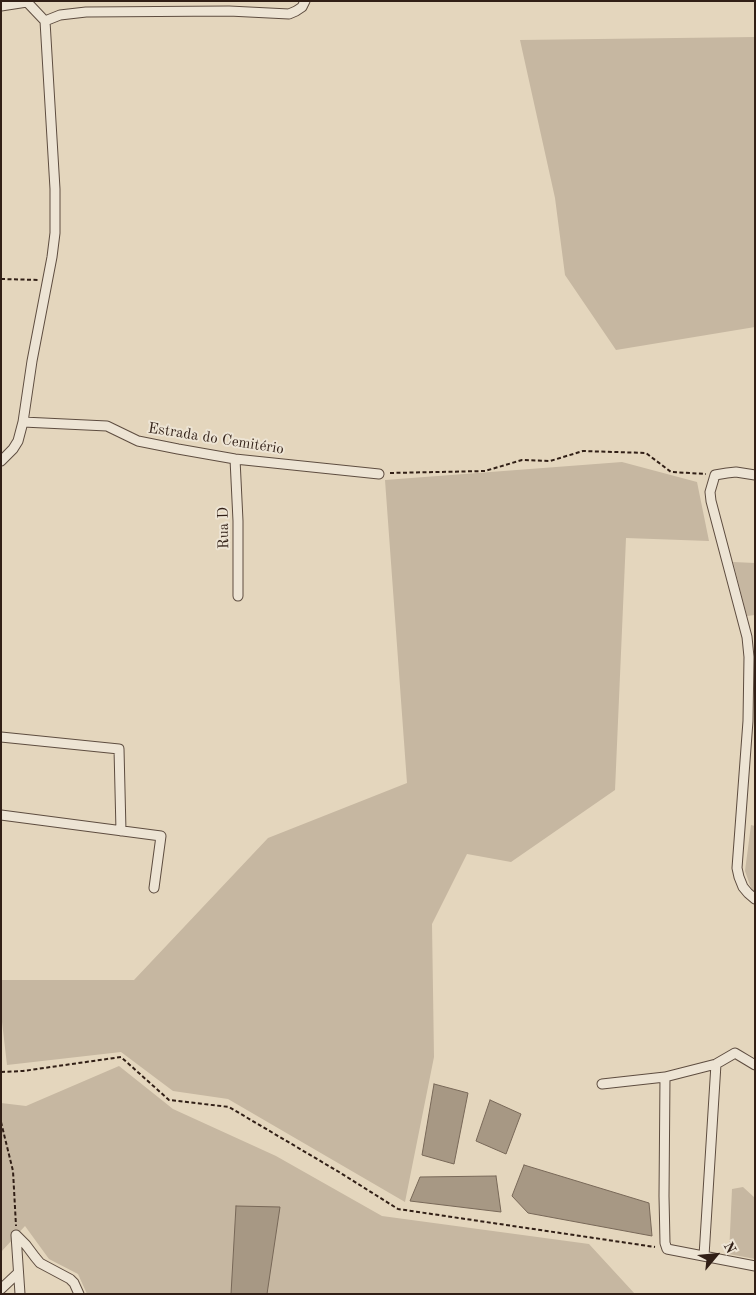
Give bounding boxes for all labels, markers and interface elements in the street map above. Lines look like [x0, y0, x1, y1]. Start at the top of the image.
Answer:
street label: Estrada do Cemitério [147, 419, 285, 459]
street label: Rua D [215, 507, 233, 549]
north arrow [691, 1230, 741, 1280]
text: N [721, 1240, 738, 1256]

